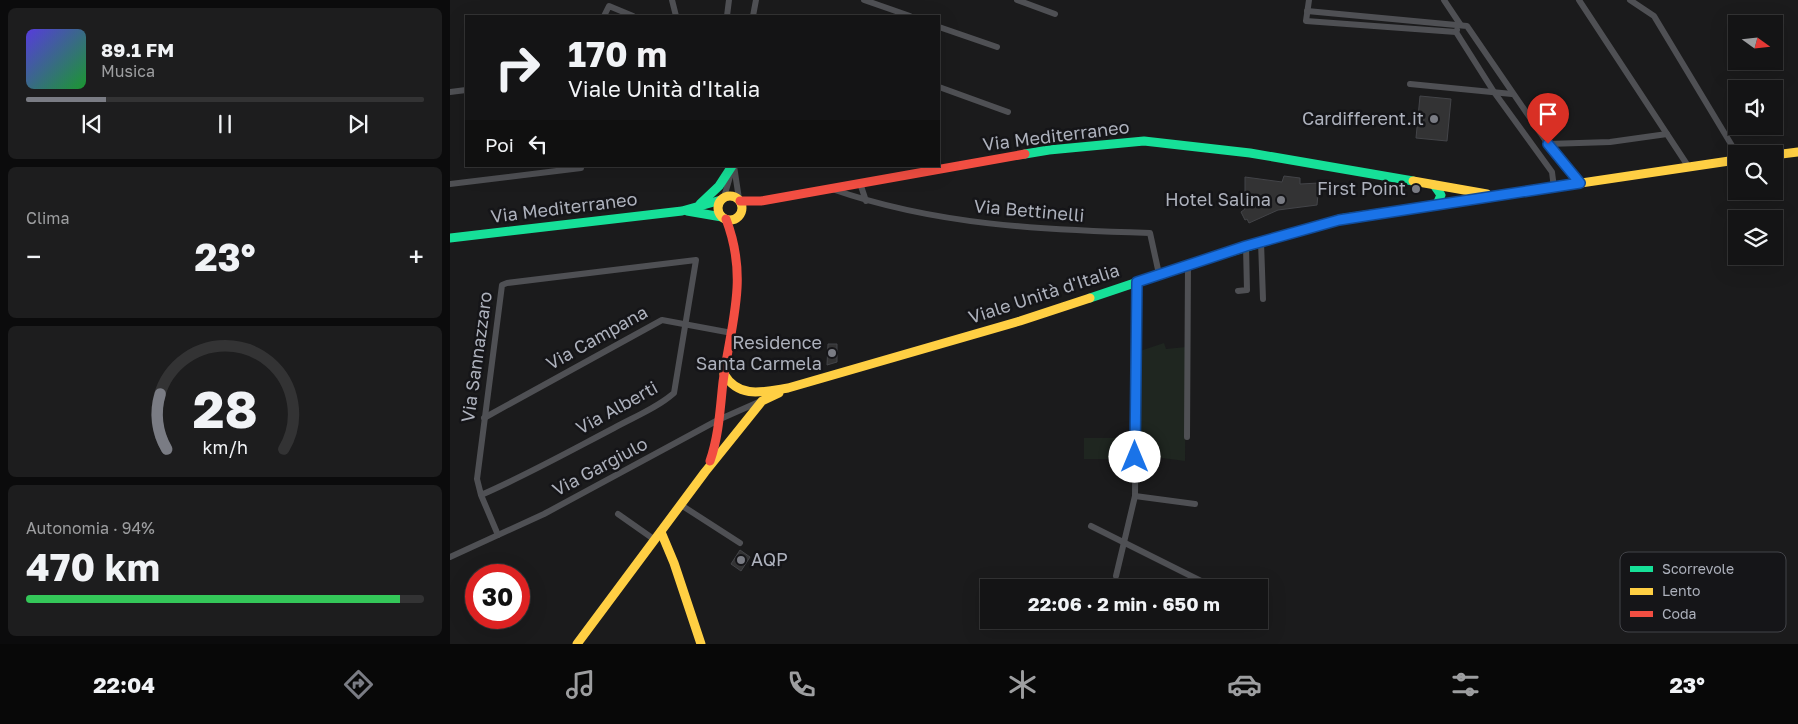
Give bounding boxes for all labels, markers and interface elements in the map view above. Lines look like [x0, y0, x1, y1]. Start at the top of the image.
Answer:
north arrow [1728, 15, 1782, 70]
map controls [1728, 15, 1783, 265]
text: 170 m [568, 33, 667, 75]
icon: right [485, 35, 550, 100]
text: 89.1 FM [101, 38, 174, 61]
text: Musica [101, 61, 155, 81]
text: Viale Unità d'Italia [568, 75, 760, 102]
button: sound [1728, 80, 1783, 135]
pin [1527, 93, 1569, 144]
icon: arrive [1534, 100, 1562, 128]
place label: Cardifferent.it [1302, 107, 1424, 129]
icon: previous [78, 110, 106, 138]
icon: pause [211, 110, 239, 138]
icon: next [344, 110, 372, 138]
marker: Cardifferent.it [1428, 113, 1440, 125]
street label: Via Mediterraneo [981, 115, 1130, 155]
icon: left [524, 130, 552, 158]
text: Poi [485, 133, 514, 156]
button: search [1728, 145, 1783, 200]
place label: First Point [1317, 177, 1406, 199]
marker: First Point [1410, 183, 1422, 195]
street label: Via Mediterraneo [489, 187, 638, 227]
place label: Hotel Salina [1165, 188, 1271, 210]
street label: Via Bettinelli [973, 194, 1085, 226]
marker: Hotel Salina [1275, 194, 1287, 206]
text: Clima [26, 208, 70, 228]
button: layers [1728, 210, 1783, 265]
text: 23° [194, 234, 256, 279]
text: − [26, 240, 41, 273]
text: + [409, 240, 424, 273]
street label: Viale Unità d'Italia [965, 258, 1122, 328]
street label: Via Sannazzaro [456, 290, 496, 424]
street label: Via Campana [542, 300, 651, 374]
place label: Residence Santa Carmela [696, 331, 822, 374]
marker: Residence Santa Carmela [826, 347, 838, 359]
street label: Via Alberti [572, 376, 661, 439]
text: 28 [192, 377, 258, 439]
position arrow [1108, 430, 1160, 482]
street label: Via Gargiulo [548, 432, 651, 500]
text: km/h [202, 436, 248, 458]
text: Autonomia · 94% [26, 518, 155, 538]
text: 470 km [26, 544, 160, 589]
place label: AQP [751, 548, 788, 570]
legend [1620, 552, 1786, 632]
marker: AQP [735, 554, 747, 566]
text: Scorrevole [1662, 560, 1734, 577]
speed limit sign: 30 [465, 564, 530, 629]
text: Lento [1662, 582, 1700, 599]
text: 22:06 · 2 min · 650 m [1028, 592, 1220, 615]
text: Coda [1662, 605, 1696, 622]
icon: directions [341, 667, 376, 702]
icon: music [563, 667, 598, 702]
icon: phone [784, 667, 819, 702]
icon: climate [1005, 667, 1040, 702]
icon: car [1227, 667, 1262, 702]
icon: filters [1448, 667, 1483, 702]
text: 22:04 [93, 671, 155, 698]
text: 23° [1669, 671, 1705, 698]

